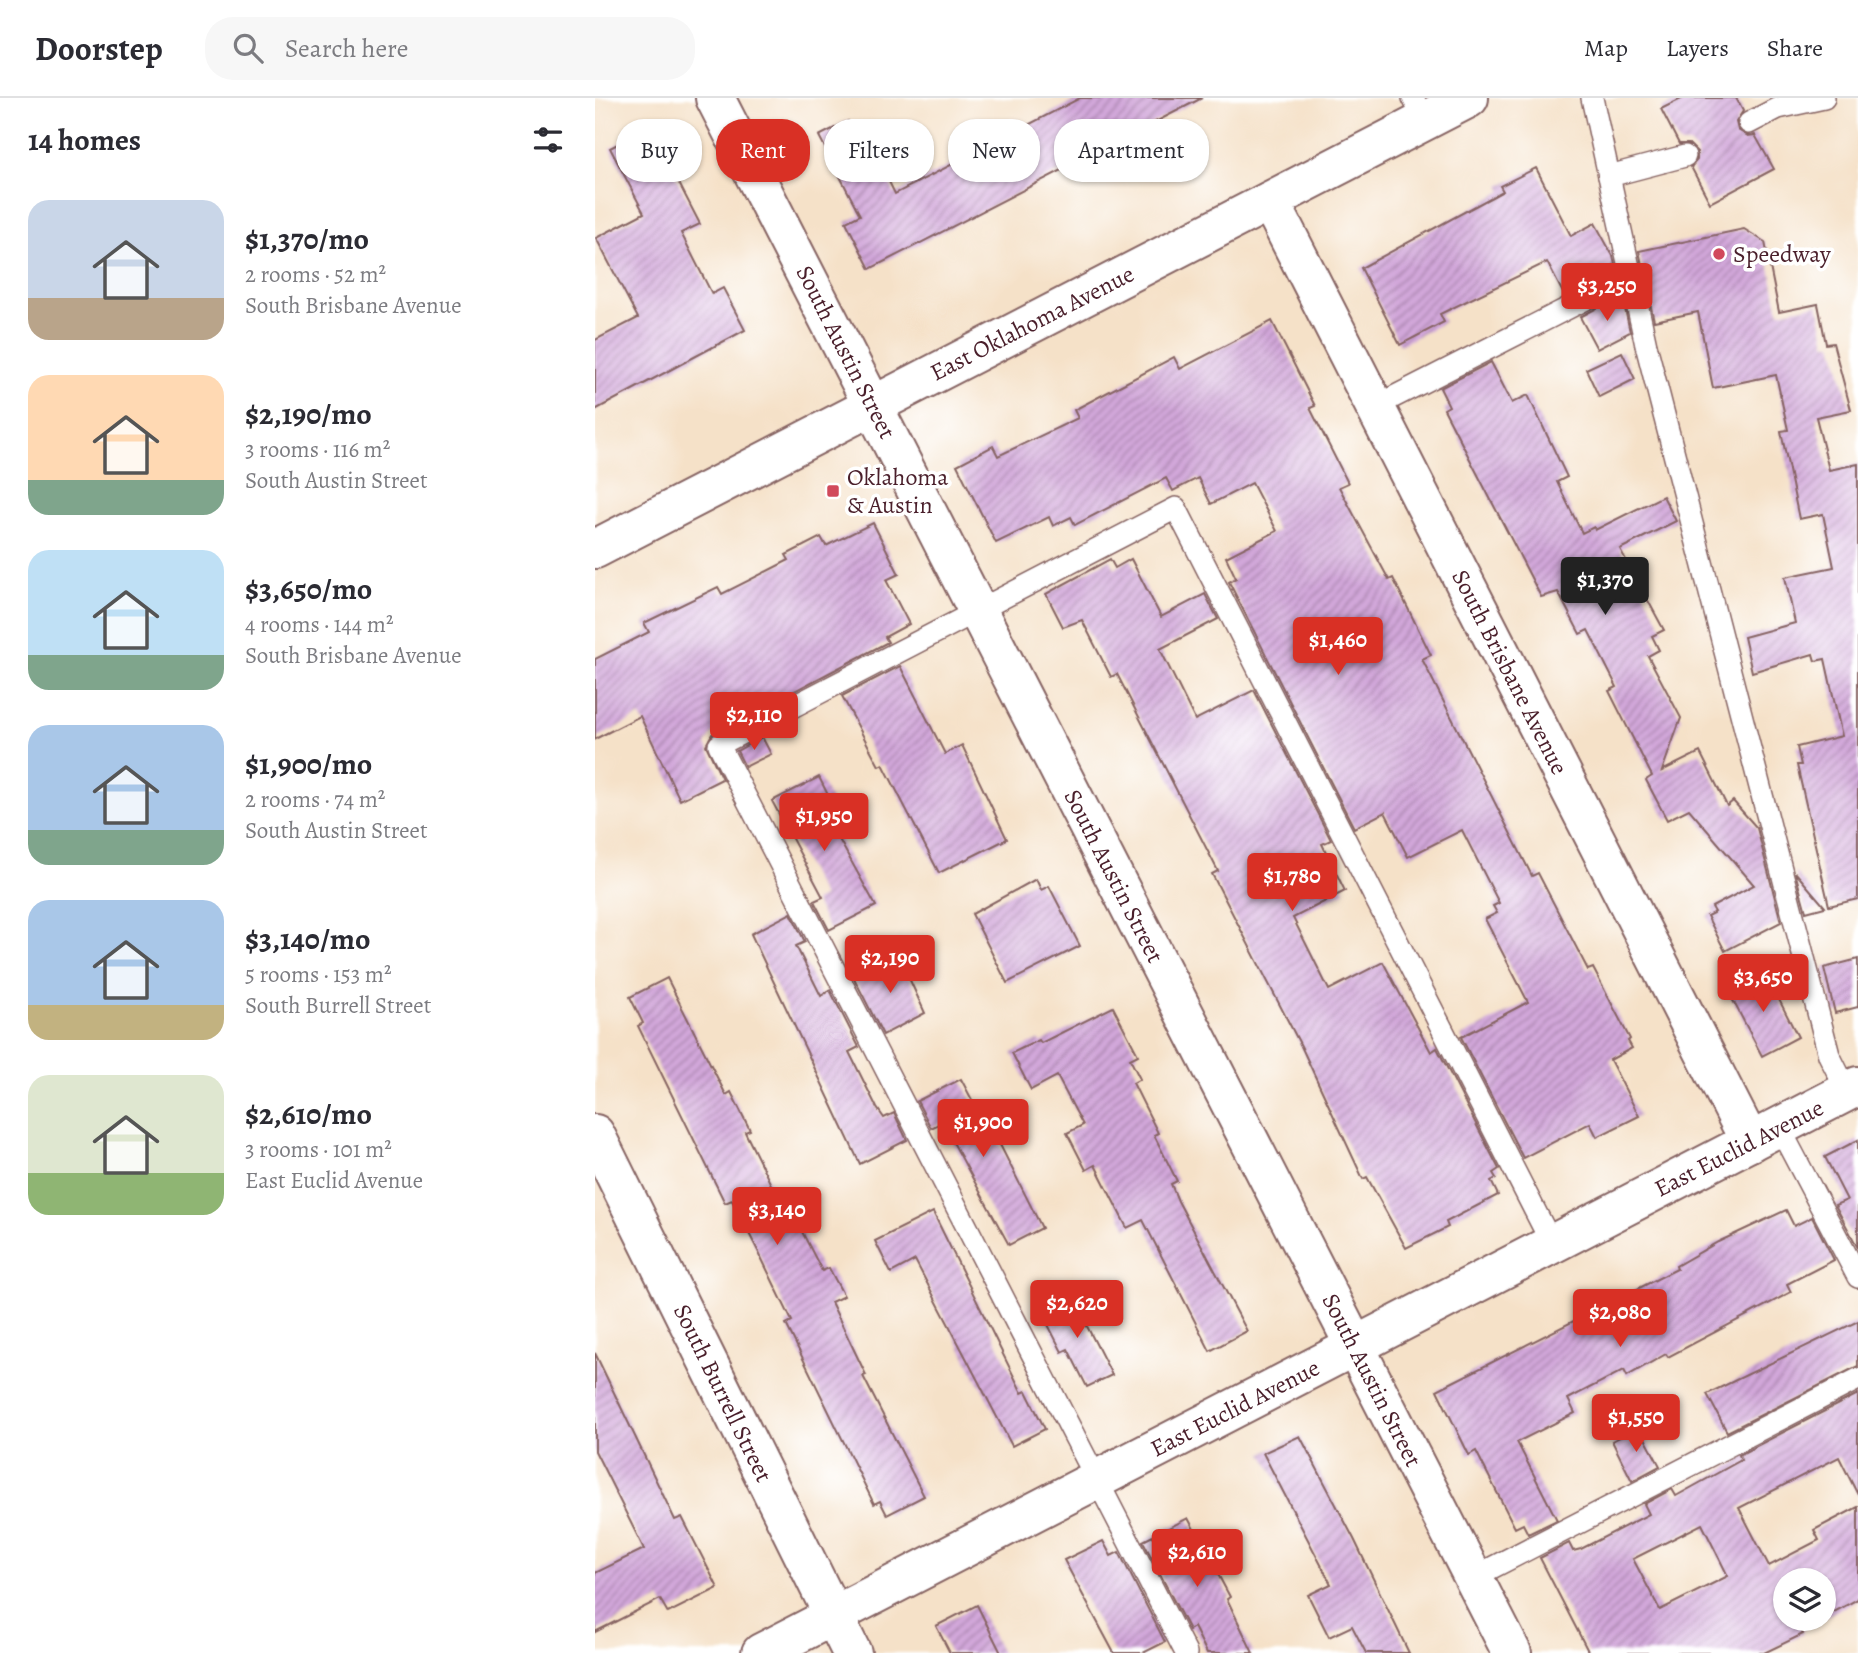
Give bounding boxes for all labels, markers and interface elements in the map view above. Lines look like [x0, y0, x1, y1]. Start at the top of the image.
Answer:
search box [205, 17, 695, 80]
text: Doorstep [35, 26, 163, 71]
icon: search [229, 29, 267, 67]
text: Search here [285, 31, 408, 66]
text: Map [1584, 32, 1628, 64]
text: Layers [1666, 32, 1729, 64]
text: Share [1767, 32, 1823, 64]
chip: Buy [616, 119, 702, 182]
chip: Rent [716, 119, 810, 182]
chip: Filters [824, 119, 934, 182]
chip: New [948, 119, 1040, 182]
chip: Apartment [1054, 119, 1209, 182]
text: 14 homes [28, 120, 141, 160]
icon: filters [529, 121, 567, 159]
text: $1,370/mo [245, 219, 369, 259]
icon: home [84, 228, 168, 312]
place label: Speedway [1733, 238, 1831, 270]
marker: Speedway [1711, 246, 1727, 262]
street label: East Oklahoma Avenue [925, 258, 1139, 388]
text: 2 rooms · 52 m² [245, 259, 386, 290]
street label: South Austin Street [789, 260, 904, 444]
pin: $3,250 [1550, 264, 1664, 323]
text: $3,250 [1577, 270, 1637, 301]
text: South Brisbane Avenue [245, 290, 461, 321]
text: $2,190/mo [245, 394, 372, 434]
icon: home [84, 403, 168, 487]
text: 3 rooms · 116 m² [245, 434, 390, 465]
place label: Oklahoma & Austin [847, 461, 949, 521]
text: South Austin Street [245, 465, 428, 496]
marker: Oklahoma & Austin [825, 483, 841, 499]
pin: $1,370 [1548, 558, 1662, 617]
street label: South Brisbane Avenue [1444, 564, 1576, 780]
text: $1,370 [1577, 564, 1633, 595]
text: $3,650/mo [245, 569, 372, 609]
icon: home [84, 578, 168, 662]
text: 4 rooms · 144 m² [245, 609, 393, 640]
pin: $1,460 [1281, 618, 1395, 677]
text: $1,460 [1309, 624, 1367, 655]
text: South Brisbane Avenue [245, 640, 461, 671]
pin: $2,110 [697, 692, 811, 752]
text: $2,110 [726, 699, 782, 730]
text: $1,900/mo [245, 744, 372, 784]
icon: home [84, 753, 168, 837]
text: 2 rooms · 74 m² [245, 784, 385, 815]
street label: South Austin Street [1057, 784, 1172, 968]
pin: $1,950 [767, 794, 881, 853]
text: $1,950 [795, 800, 853, 831]
text: South Austin Street [245, 815, 428, 846]
pin: $1,780 [1235, 854, 1349, 913]
text: $1,780 [1263, 860, 1321, 891]
text: $3,140/mo [245, 919, 370, 959]
icon: home [84, 928, 168, 1012]
pin: $2,190 [833, 936, 947, 995]
text: $2,190 [861, 942, 919, 973]
pin: $3,650 [1706, 954, 1820, 1014]
text: 5 rooms · 153 m² [245, 959, 392, 990]
text: $3,650 [1734, 961, 1792, 992]
text: South Burrell Street [245, 990, 431, 1021]
street label: East Euclid Avenue [1649, 1092, 1829, 1204]
text: $2,610/mo [245, 1094, 372, 1134]
pin: $1,900 [926, 1100, 1040, 1159]
icon: home [84, 1103, 168, 1187]
text: $1,900 [954, 1106, 1012, 1137]
text: 3 rooms · 101 m² [245, 1134, 392, 1165]
text: East Euclid Avenue [245, 1165, 423, 1196]
pin: $3,140 [720, 1188, 834, 1247]
text: $3,140 [748, 1194, 806, 1225]
pin: $2,620 [1020, 1280, 1134, 1340]
text: $2,620 [1046, 1287, 1108, 1318]
street label: South Austin Street [1315, 1288, 1430, 1472]
pin: $2,080 [1563, 1290, 1677, 1349]
text: $2,080 [1589, 1296, 1651, 1327]
street label: South Burrell Street [666, 1299, 780, 1487]
street label: East Euclid Avenue [1145, 1352, 1325, 1464]
pin: $1,550 [1579, 1394, 1693, 1454]
text: $1,550 [1608, 1401, 1664, 1432]
pin: $2,610 [1140, 1530, 1254, 1589]
text: $2,610 [1168, 1536, 1226, 1567]
map controls [1773, 1568, 1836, 1631]
button: layers [1773, 1568, 1836, 1631]

